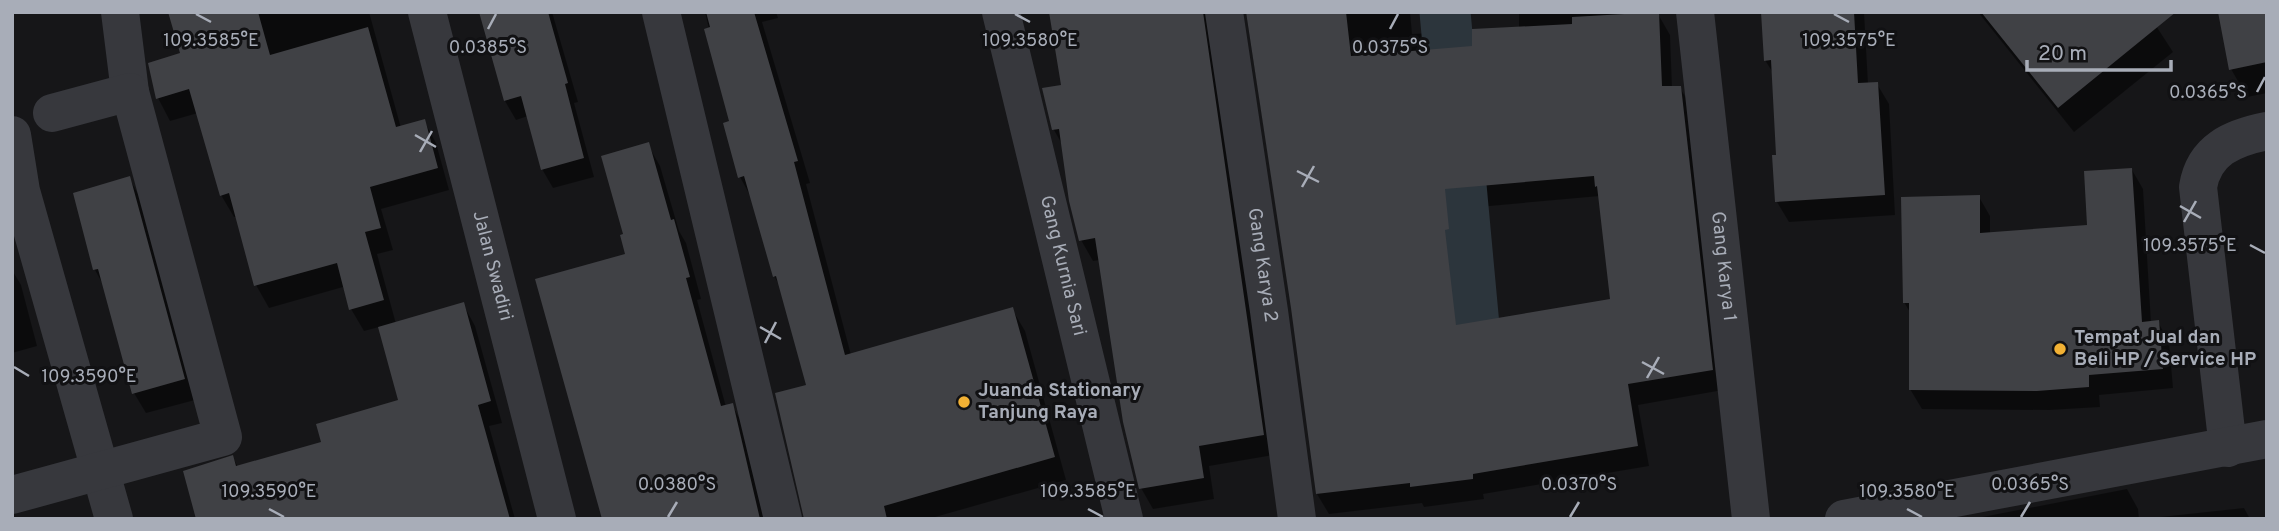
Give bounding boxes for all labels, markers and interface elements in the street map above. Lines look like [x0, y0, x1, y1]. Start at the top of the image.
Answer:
scale bar [2027, 28, 2170, 72]
text: 109.3585°E [163, 30, 259, 53]
text: 109.3580°E [982, 30, 1078, 53]
text: 109.3575°E [1802, 30, 1896, 53]
text: 0.0385°S [449, 37, 527, 60]
text: 0.0375°S [1352, 37, 1428, 60]
text: 20 m [2038, 41, 2087, 68]
text: 0.0365°S [2169, 82, 2247, 105]
street label: Gang Kurnia Sari [1034, 193, 1091, 338]
street label: Gang Karya 2 [1242, 206, 1282, 324]
street label: Jalan Swadiri [466, 208, 518, 323]
street label: Gang Karya 1 [1705, 210, 1741, 323]
text: 109.3575°E [2143, 235, 2237, 258]
place label: Tempat Jual dan Beli HP / Service HP [2074, 326, 2256, 372]
marker: Tempat Jual dan Beli HP / Service HP [2052, 341, 2068, 357]
text: 109.3590°E [41, 366, 137, 389]
place label: Juanda Stationary Tanjung Raya [978, 379, 1141, 425]
marker: Juanda Stationary Tanjung Raya [956, 394, 972, 410]
text: 0.0380°S [638, 474, 716, 497]
text: 0.0370°S [1541, 474, 1617, 497]
text: 0.0365°S [1991, 474, 2069, 497]
text: 109.3590°E [221, 481, 317, 504]
text: 109.3585°E [1040, 481, 1136, 504]
text: 109.3580°E [1859, 481, 1955, 504]

